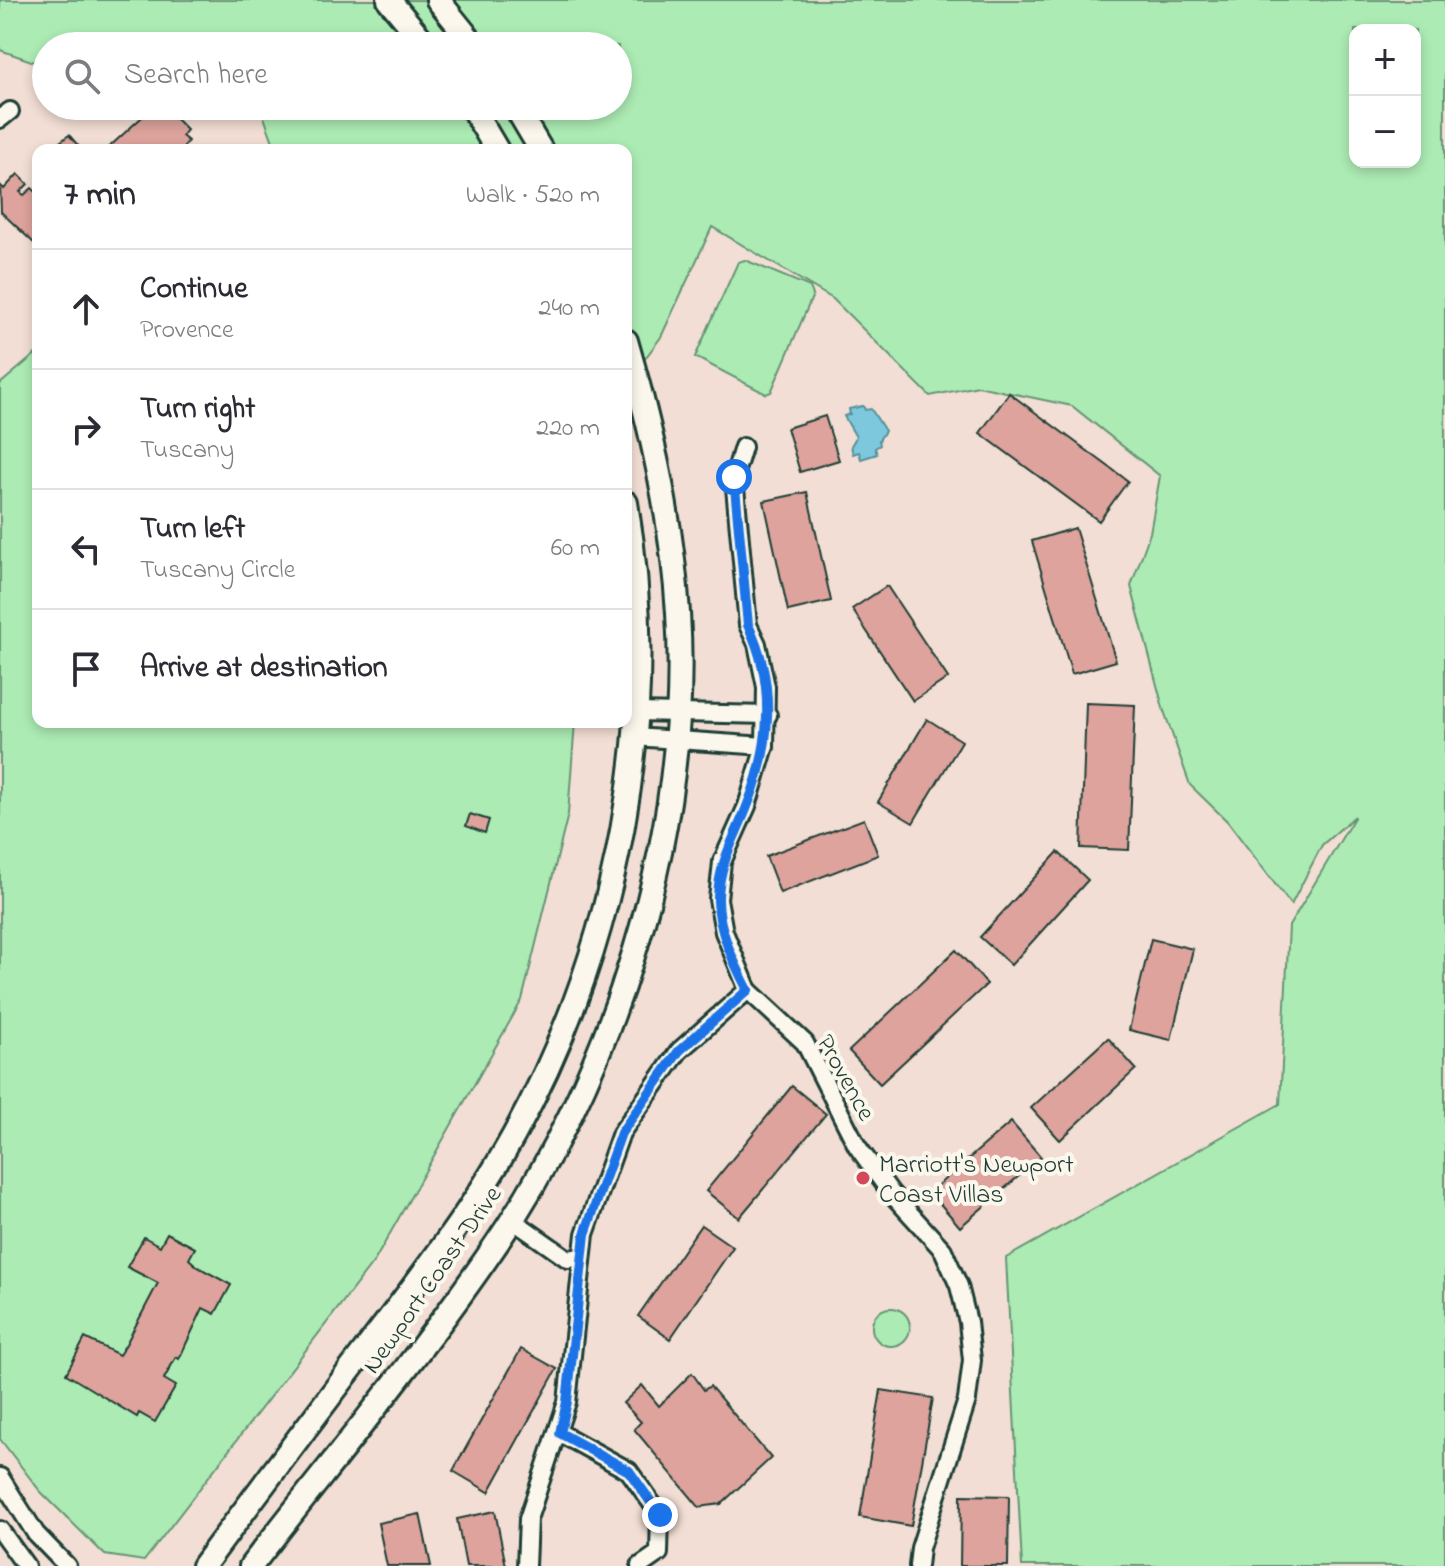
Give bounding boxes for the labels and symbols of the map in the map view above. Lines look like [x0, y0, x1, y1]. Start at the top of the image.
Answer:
route start [716, 459, 752, 495]
street label: Provence [805, 1028, 884, 1129]
place label: Marriott's Newport Coast Villas [879, 1147, 1074, 1215]
marker: Marriott's Newport Coast Villas [854, 1169, 872, 1187]
street label: Newport Coast Drive [354, 1179, 513, 1382]
route end [642, 1497, 678, 1533]

